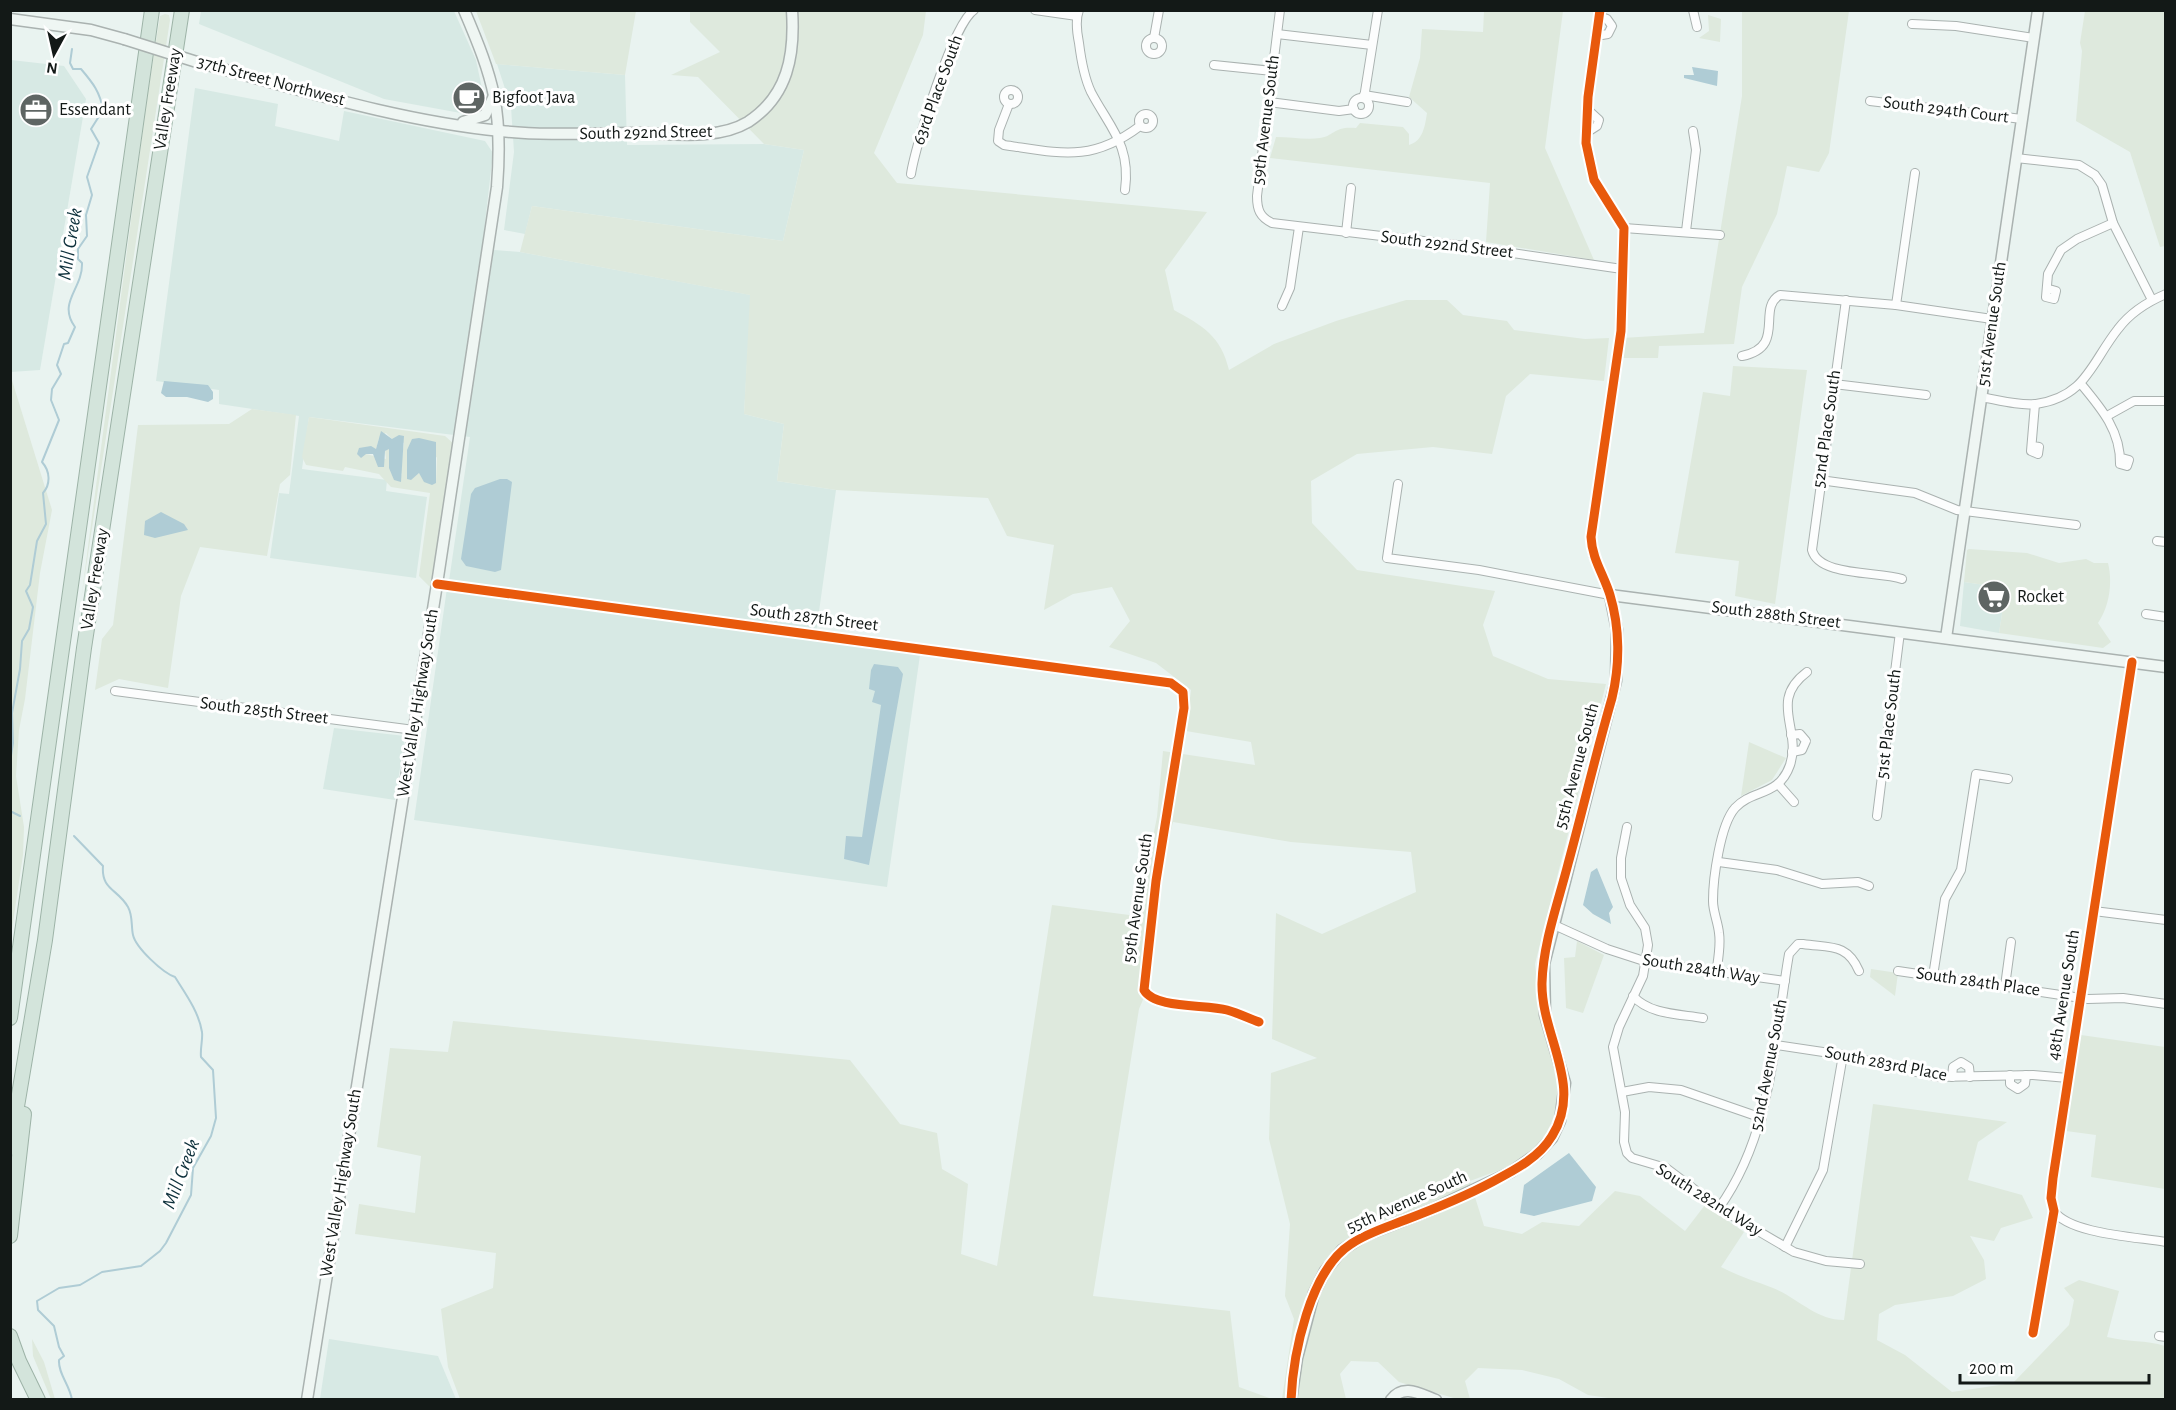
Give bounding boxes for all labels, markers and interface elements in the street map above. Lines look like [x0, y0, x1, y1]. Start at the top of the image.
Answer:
north arrow [24, 24, 84, 84]
street label: 63rd Place South [910, 33, 966, 147]
street label: Valley Freeway [151, 47, 185, 151]
street label: 37th Street Northwest [195, 53, 347, 109]
street label: 59th Avenue South [1249, 54, 1283, 186]
text: N [45, 59, 59, 77]
cafe icon: Bigfoot Java [451, 80, 487, 116]
place label: Bigfoot Java [492, 89, 575, 107]
office icon: Essendant [18, 92, 54, 128]
street label: South 294th Court [1882, 93, 2010, 127]
place label: Essendant [59, 101, 131, 119]
street label: South 292nd Street [579, 123, 713, 143]
water label: Mill Creek [54, 207, 86, 281]
street label: South 292nd Street [1380, 228, 1514, 262]
street label: 51st Avenue South [1974, 260, 2010, 388]
street label: 52nd Place South [1810, 369, 1844, 489]
street label: Valley Freeway [78, 527, 112, 631]
supermarket icon: Rocket [1976, 579, 2012, 615]
place label: Rocket [2017, 588, 2064, 606]
street label: South 288th Street [1710, 598, 1842, 632]
street label: South 287th Street [749, 601, 879, 635]
street label: West Valley Highway South [394, 607, 442, 799]
street label: 51st Place South [1873, 668, 1905, 780]
street label: South 285th Street [199, 694, 329, 728]
street label: 55th Avenue South [1552, 701, 1602, 831]
street label: 59th Avenue South [1120, 832, 1156, 964]
street label: 48th Avenue South [2045, 928, 2083, 1062]
street label: South 284th Way [1641, 951, 1761, 987]
street label: South 284th Place [1915, 964, 2041, 1000]
street label: 52nd Avenue South [1747, 998, 1791, 1132]
street label: South 283rd Place [1824, 1043, 1948, 1085]
street label: West Valley Highway South [317, 1087, 365, 1279]
water label: Mill Creek [159, 1136, 203, 1212]
street label: South 282nd Way [1653, 1160, 1766, 1240]
street label: 55th Avenue South [1344, 1167, 1470, 1237]
scale bar [1960, 1347, 2149, 1385]
text: 200 m [1969, 1360, 2014, 1378]

